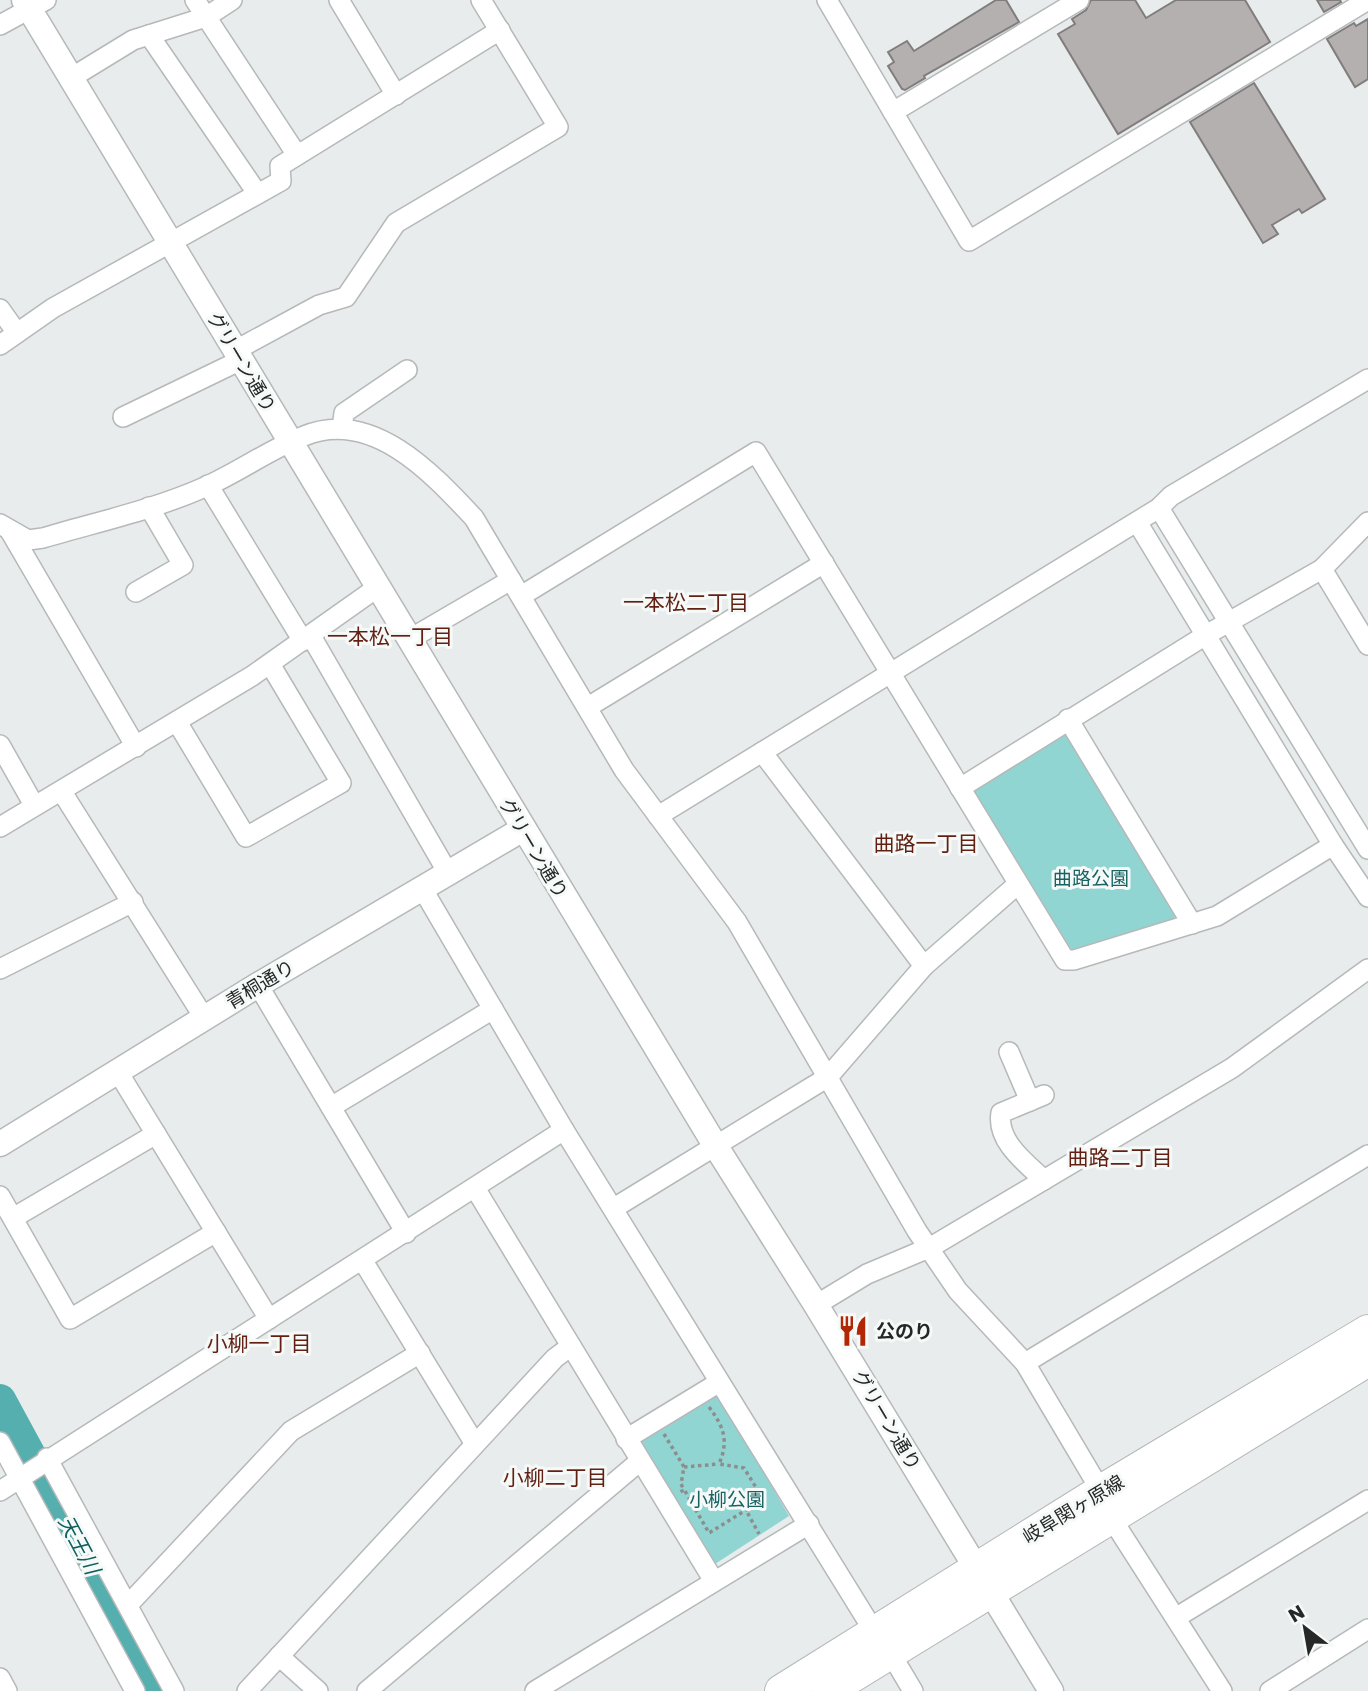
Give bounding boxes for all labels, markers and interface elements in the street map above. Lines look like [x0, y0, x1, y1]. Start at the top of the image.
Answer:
street label: グリーン通り [201, 307, 282, 418]
district label: 一本松二丁目 [623, 588, 749, 617]
district label: 一本松一丁目 [327, 622, 453, 651]
street label: グリーン通り [493, 793, 574, 904]
district label: 曲路一丁目 [874, 829, 979, 858]
park label: 曲路公園 [1053, 865, 1129, 892]
street label: 青桐通り [221, 953, 300, 1016]
district label: 曲路二丁目 [1068, 1143, 1173, 1172]
restaurant icon: 公のり [836, 1314, 870, 1348]
place label: 公のり [876, 1318, 933, 1345]
district label: 小柳一丁目 [207, 1329, 312, 1358]
street label: グリーン通り [846, 1365, 927, 1476]
district label: 小柳二丁目 [503, 1463, 608, 1492]
street label: 岐阜関ヶ原線 [1017, 1468, 1129, 1550]
park label: 小柳公園 [689, 1486, 765, 1513]
water label: 天王川 [52, 1510, 108, 1581]
north arrow [1270, 1593, 1340, 1663]
text: N [1283, 1599, 1310, 1629]

